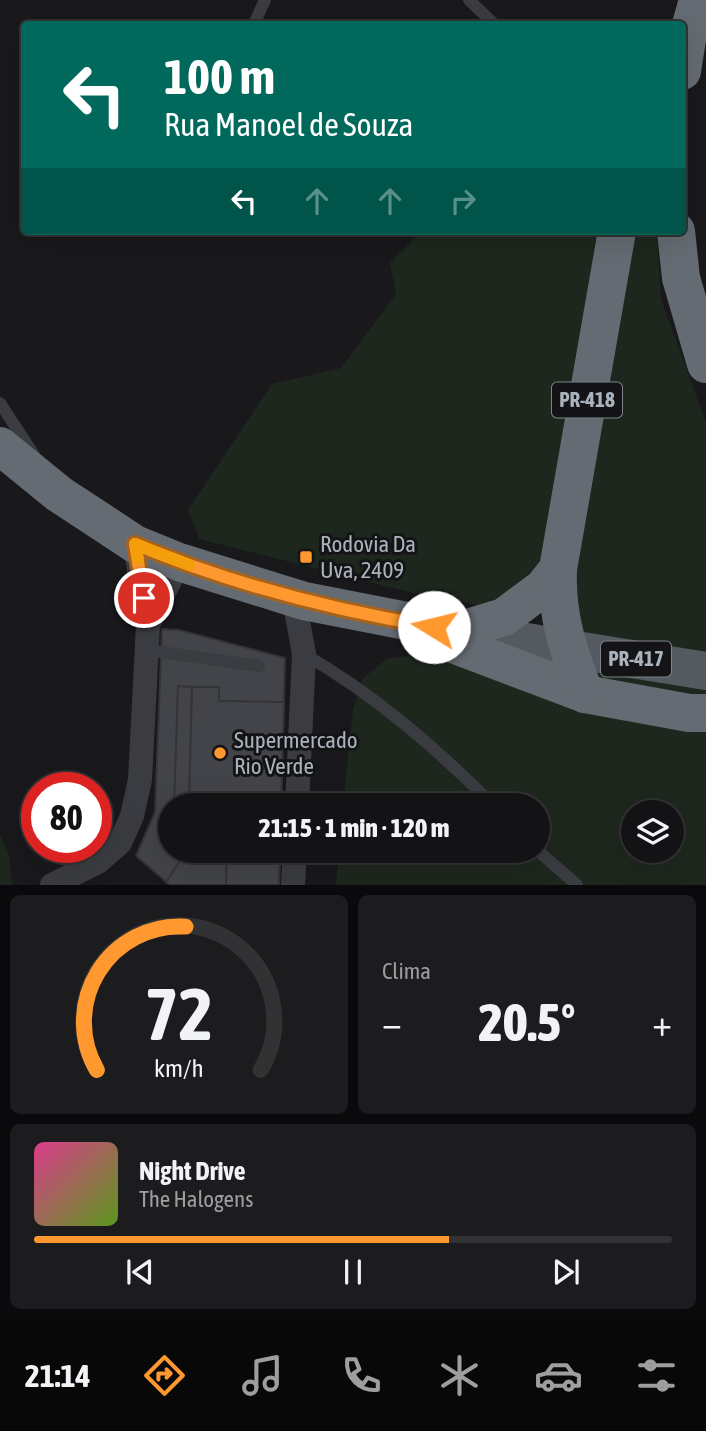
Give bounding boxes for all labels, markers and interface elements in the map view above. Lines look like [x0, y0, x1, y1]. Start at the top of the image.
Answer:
text: 100 m [164, 48, 275, 104]
icon: left [49, 49, 140, 140]
text: Rua Manoel de Souza [164, 106, 413, 143]
icon: left [225, 182, 263, 220]
icon: ahead [298, 182, 336, 220]
icon: ahead [371, 182, 409, 220]
icon: right [444, 182, 482, 220]
road number: PR-418 [552, 382, 622, 418]
place label: Rodovia Da Uva, 2409 [320, 531, 416, 583]
marker: Rodovia Da Uva, 2409 [298, 549, 314, 565]
pin [114, 568, 174, 628]
icon: arrive [125, 579, 163, 617]
position arrow [397, 590, 471, 664]
road number: PR-417 [601, 642, 671, 676]
place label: Supermercado Rio Verde [234, 727, 358, 779]
marker: Supermercado Rio Verde [212, 745, 228, 761]
speed limit sign: 80 [21, 772, 112, 863]
map controls [621, 800, 684, 863]
button: layers [621, 800, 684, 863]
text: 21:15 · 1 min · 120 m [259, 813, 449, 843]
text: Clima [382, 958, 431, 984]
text: 72 [145, 973, 213, 1056]
text: 20.5° [479, 992, 575, 1052]
text: − [382, 1001, 402, 1044]
text: + [652, 1001, 672, 1044]
text: km/h [154, 1054, 204, 1082]
text: Night Drive [139, 1156, 246, 1186]
text: The Halogens [139, 1186, 253, 1212]
icon: previous [121, 1253, 159, 1291]
icon: pause [334, 1253, 372, 1291]
icon: next [547, 1253, 585, 1291]
icon: directions [140, 1351, 189, 1400]
icon: music [238, 1351, 287, 1400]
icon: phone [337, 1351, 386, 1400]
icon: climate [435, 1351, 484, 1400]
icon: car [534, 1351, 583, 1400]
icon: filters [632, 1351, 681, 1400]
text: 21:14 [25, 1357, 91, 1394]

